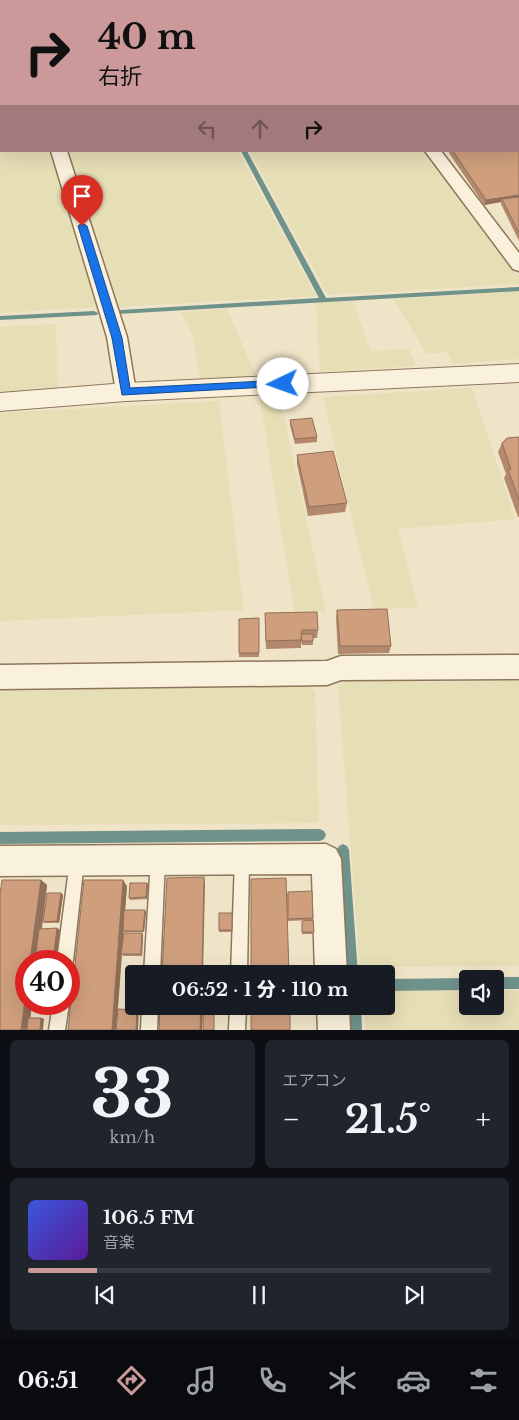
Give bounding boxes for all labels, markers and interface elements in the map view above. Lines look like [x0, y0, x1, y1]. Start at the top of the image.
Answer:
text: 40 m [98, 15, 196, 58]
icon: right [15, 20, 80, 85]
text: 右折 [98, 63, 142, 90]
icon: left [193, 115, 221, 143]
icon: ahead [246, 115, 274, 143]
icon: right [299, 115, 327, 143]
pin [61, 175, 103, 226]
icon: arrive [68, 182, 96, 210]
position arrow [256, 357, 308, 409]
speed limit sign: 40 [15, 950, 80, 1015]
map controls [459, 970, 504, 1015]
button: sound [459, 970, 504, 1015]
text: 06:52 · 1 分 · 110 m [172, 978, 348, 1001]
text: 33 [91, 1054, 174, 1135]
text: エアコン [283, 1070, 347, 1090]
text: 21.5° [345, 1096, 431, 1143]
text: − [283, 1102, 300, 1137]
text: + [476, 1102, 491, 1137]
text: km/h [110, 1127, 155, 1147]
text: 106.5 FM [103, 1206, 195, 1229]
text: 音楽 [103, 1232, 135, 1252]
icon: previous [91, 1281, 119, 1309]
icon: pause [245, 1281, 273, 1309]
icon: next [400, 1281, 428, 1309]
icon: directions [114, 1363, 149, 1398]
icon: music [184, 1363, 219, 1398]
icon: phone [255, 1363, 290, 1398]
icon: climate [325, 1363, 360, 1398]
icon: car [396, 1363, 431, 1398]
icon: filters [466, 1363, 501, 1398]
text: 06:51 [18, 1367, 78, 1394]

